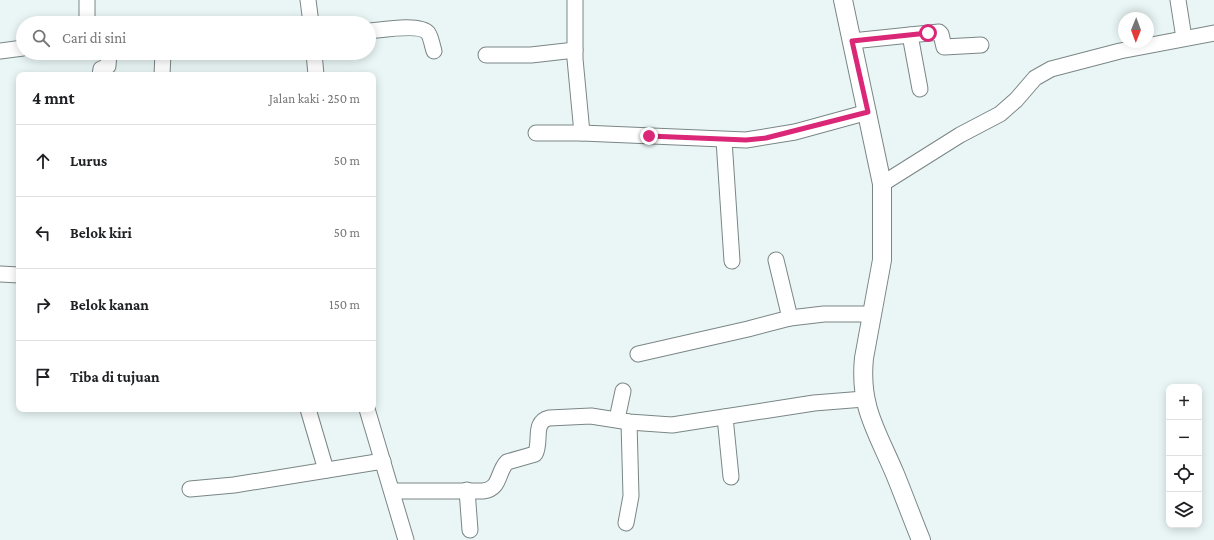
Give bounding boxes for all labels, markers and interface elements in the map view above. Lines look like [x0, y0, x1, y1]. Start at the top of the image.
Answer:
north arrow [1118, 12, 1154, 48]
search box [16, 16, 376, 60]
route start [919, 24, 937, 42]
icon: search [30, 27, 52, 49]
text: Cari di sini [62, 30, 126, 46]
text: 4 mnt [32, 89, 75, 108]
text: Jalan kaki · 250 m [269, 91, 360, 106]
route end [640, 127, 658, 145]
icon: ahead [32, 150, 54, 172]
text: Lurus [70, 153, 107, 169]
text: 50 m [334, 153, 360, 168]
icon: left [32, 222, 54, 244]
text: Belok kiri [70, 225, 132, 241]
text: 50 m [334, 225, 360, 240]
icon: right [32, 294, 54, 316]
text: Belok kanan [70, 297, 149, 313]
text: 150 m [329, 297, 360, 312]
icon: arrive [32, 366, 54, 388]
text: Tiba di tujuan [70, 369, 160, 385]
map controls [1166, 384, 1202, 528]
button: + [1166, 384, 1202, 420]
button: − [1166, 420, 1202, 456]
button: locate [1166, 456, 1202, 492]
button: layers [1166, 492, 1202, 528]

